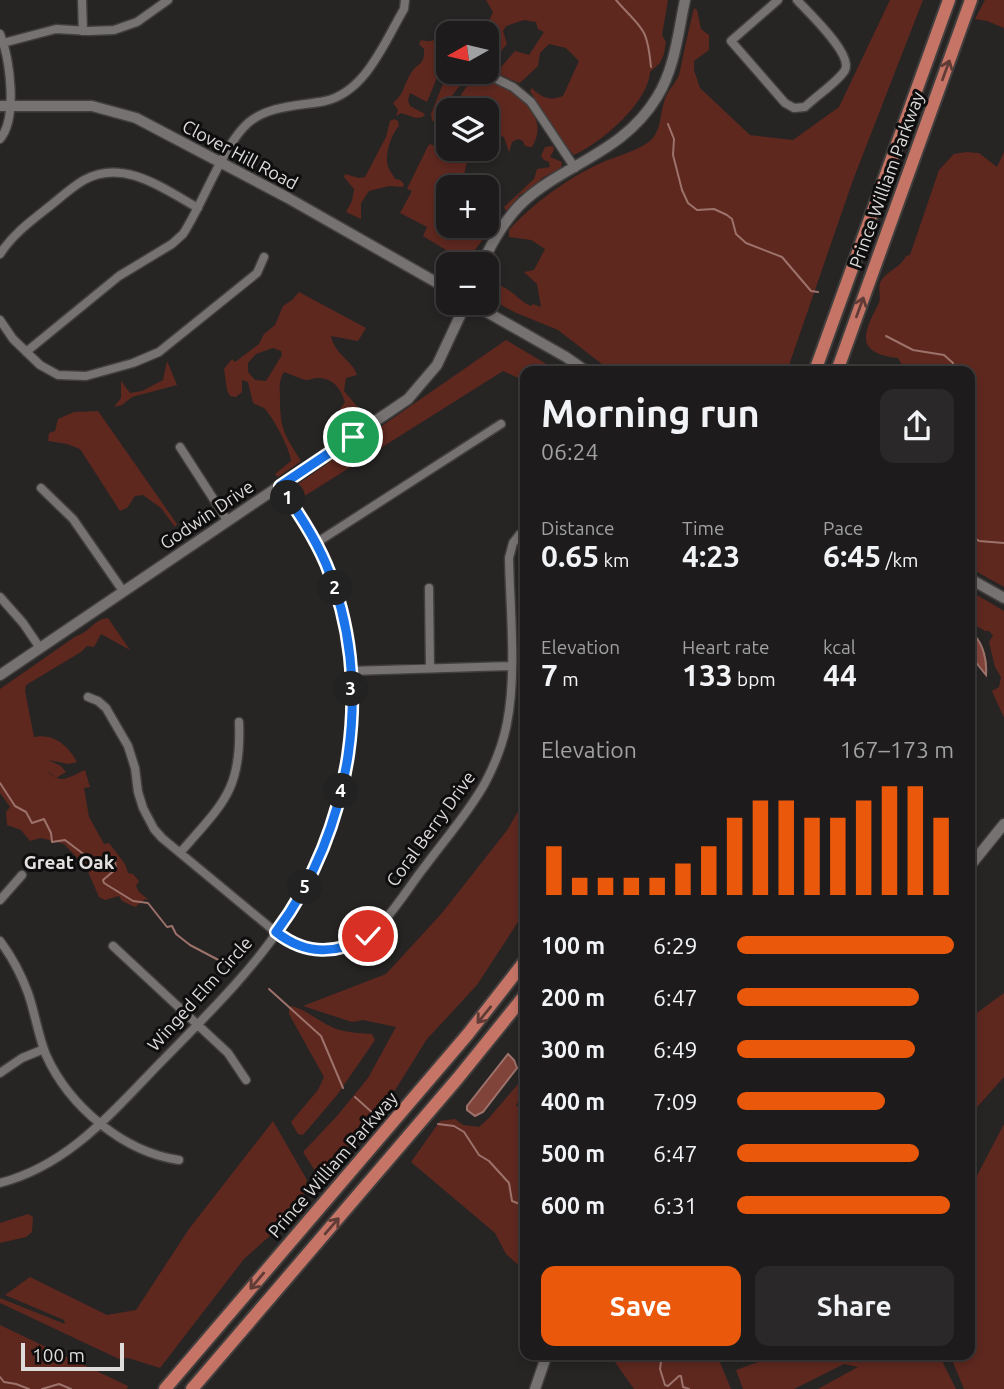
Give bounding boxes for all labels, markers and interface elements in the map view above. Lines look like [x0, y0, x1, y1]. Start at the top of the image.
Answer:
north arrow [436, 21, 499, 84]
map controls [436, 21, 499, 315]
one-way arrow [941, 59, 953, 81]
street label: Prince William Parkway [845, 88, 927, 271]
button: layers [436, 98, 499, 161]
street label: Clover Hill Road [179, 115, 302, 193]
button: + [436, 175, 499, 238]
button: − [436, 252, 499, 315]
one-way arrow [855, 296, 867, 318]
button: share [880, 389, 954, 463]
text: Morning run [541, 392, 760, 434]
pin [323, 407, 383, 467]
icon: arrive [334, 418, 372, 456]
text: 06:24 [541, 439, 599, 464]
street label: Godwin Drive [156, 476, 257, 553]
pin: 1 [270, 480, 306, 516]
text: 1 [282, 486, 293, 508]
text: Distance [541, 517, 615, 539]
text: Time [682, 517, 724, 539]
text: Pace [823, 517, 863, 539]
text: 0.65 [541, 539, 599, 573]
text: 4:23 [682, 539, 740, 573]
text: 6:45 [823, 539, 881, 573]
text: km [599, 549, 629, 571]
text: /km [881, 549, 919, 571]
pin: 2 [318, 570, 352, 606]
text: 2 [329, 576, 340, 598]
text: Elevation [541, 636, 620, 658]
text: Heart rate [682, 636, 769, 658]
text: kcal [823, 636, 856, 658]
text: 7 [541, 658, 558, 692]
text: 133 [682, 658, 733, 692]
text: 44 [823, 658, 857, 692]
text: m [558, 668, 579, 690]
text: bpm [733, 668, 776, 690]
pin: 3 [334, 672, 368, 706]
text: 3 [345, 677, 356, 699]
text: Elevation [541, 737, 637, 762]
text: 167–173 m [840, 737, 954, 762]
street label: Coral Berry Drive [382, 767, 479, 890]
pin: 4 [324, 774, 358, 808]
text: 4 [335, 779, 346, 801]
district label: Great Oak [24, 851, 115, 873]
pin: 5 [288, 870, 322, 904]
text: 5 [299, 875, 310, 897]
pin [338, 906, 398, 966]
icon: check [349, 917, 387, 955]
street label: Winged Elm Circle [143, 932, 256, 1054]
text: 100 m [541, 933, 605, 958]
text: 6:29 [653, 933, 698, 958]
text: 200 m [541, 985, 605, 1010]
text: 6:47 [653, 985, 698, 1010]
one-way arrow [476, 1005, 491, 1024]
text: 300 m [541, 1037, 605, 1062]
text: 6:49 [653, 1037, 698, 1062]
street label: Prince William Parkway [264, 1087, 401, 1241]
text: 400 m [541, 1089, 605, 1114]
text: 7:09 [653, 1089, 698, 1114]
text: 500 m [541, 1141, 605, 1166]
text: 6:47 [653, 1141, 698, 1166]
text: 600 m [541, 1193, 605, 1218]
text: 6:31 [653, 1193, 698, 1218]
one-way arrow [324, 1217, 340, 1235]
button: Save [541, 1266, 741, 1346]
button: Share [755, 1266, 954, 1346]
one-way arrow [249, 1272, 265, 1290]
scale bar [21, 1340, 124, 1372]
text: 100 m [32, 1344, 85, 1366]

